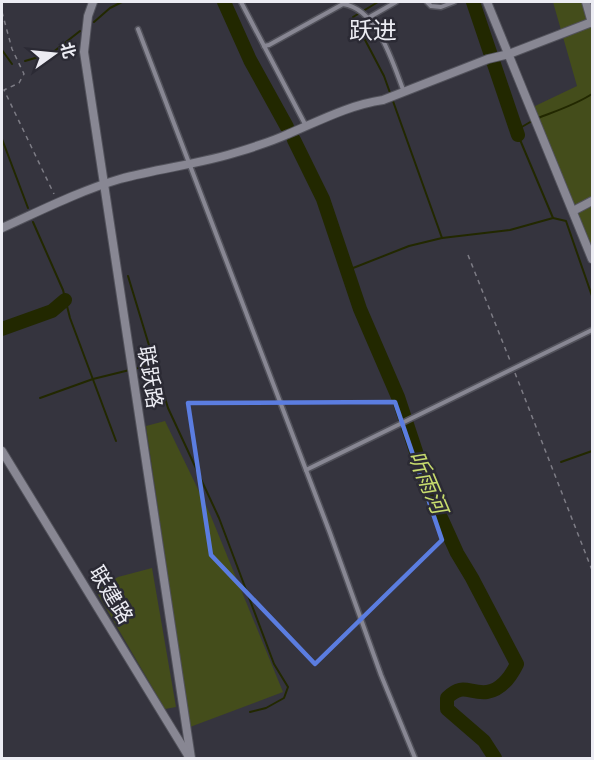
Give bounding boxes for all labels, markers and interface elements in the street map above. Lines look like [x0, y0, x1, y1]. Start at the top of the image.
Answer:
district label: 跃进 [349, 17, 397, 45]
north arrow [24, 24, 84, 84]
text: 北 [57, 40, 79, 60]
street label: 联跃路 [132, 344, 168, 410]
water label: 听雨河 [402, 447, 454, 522]
street label: 联建路 [84, 561, 138, 629]

